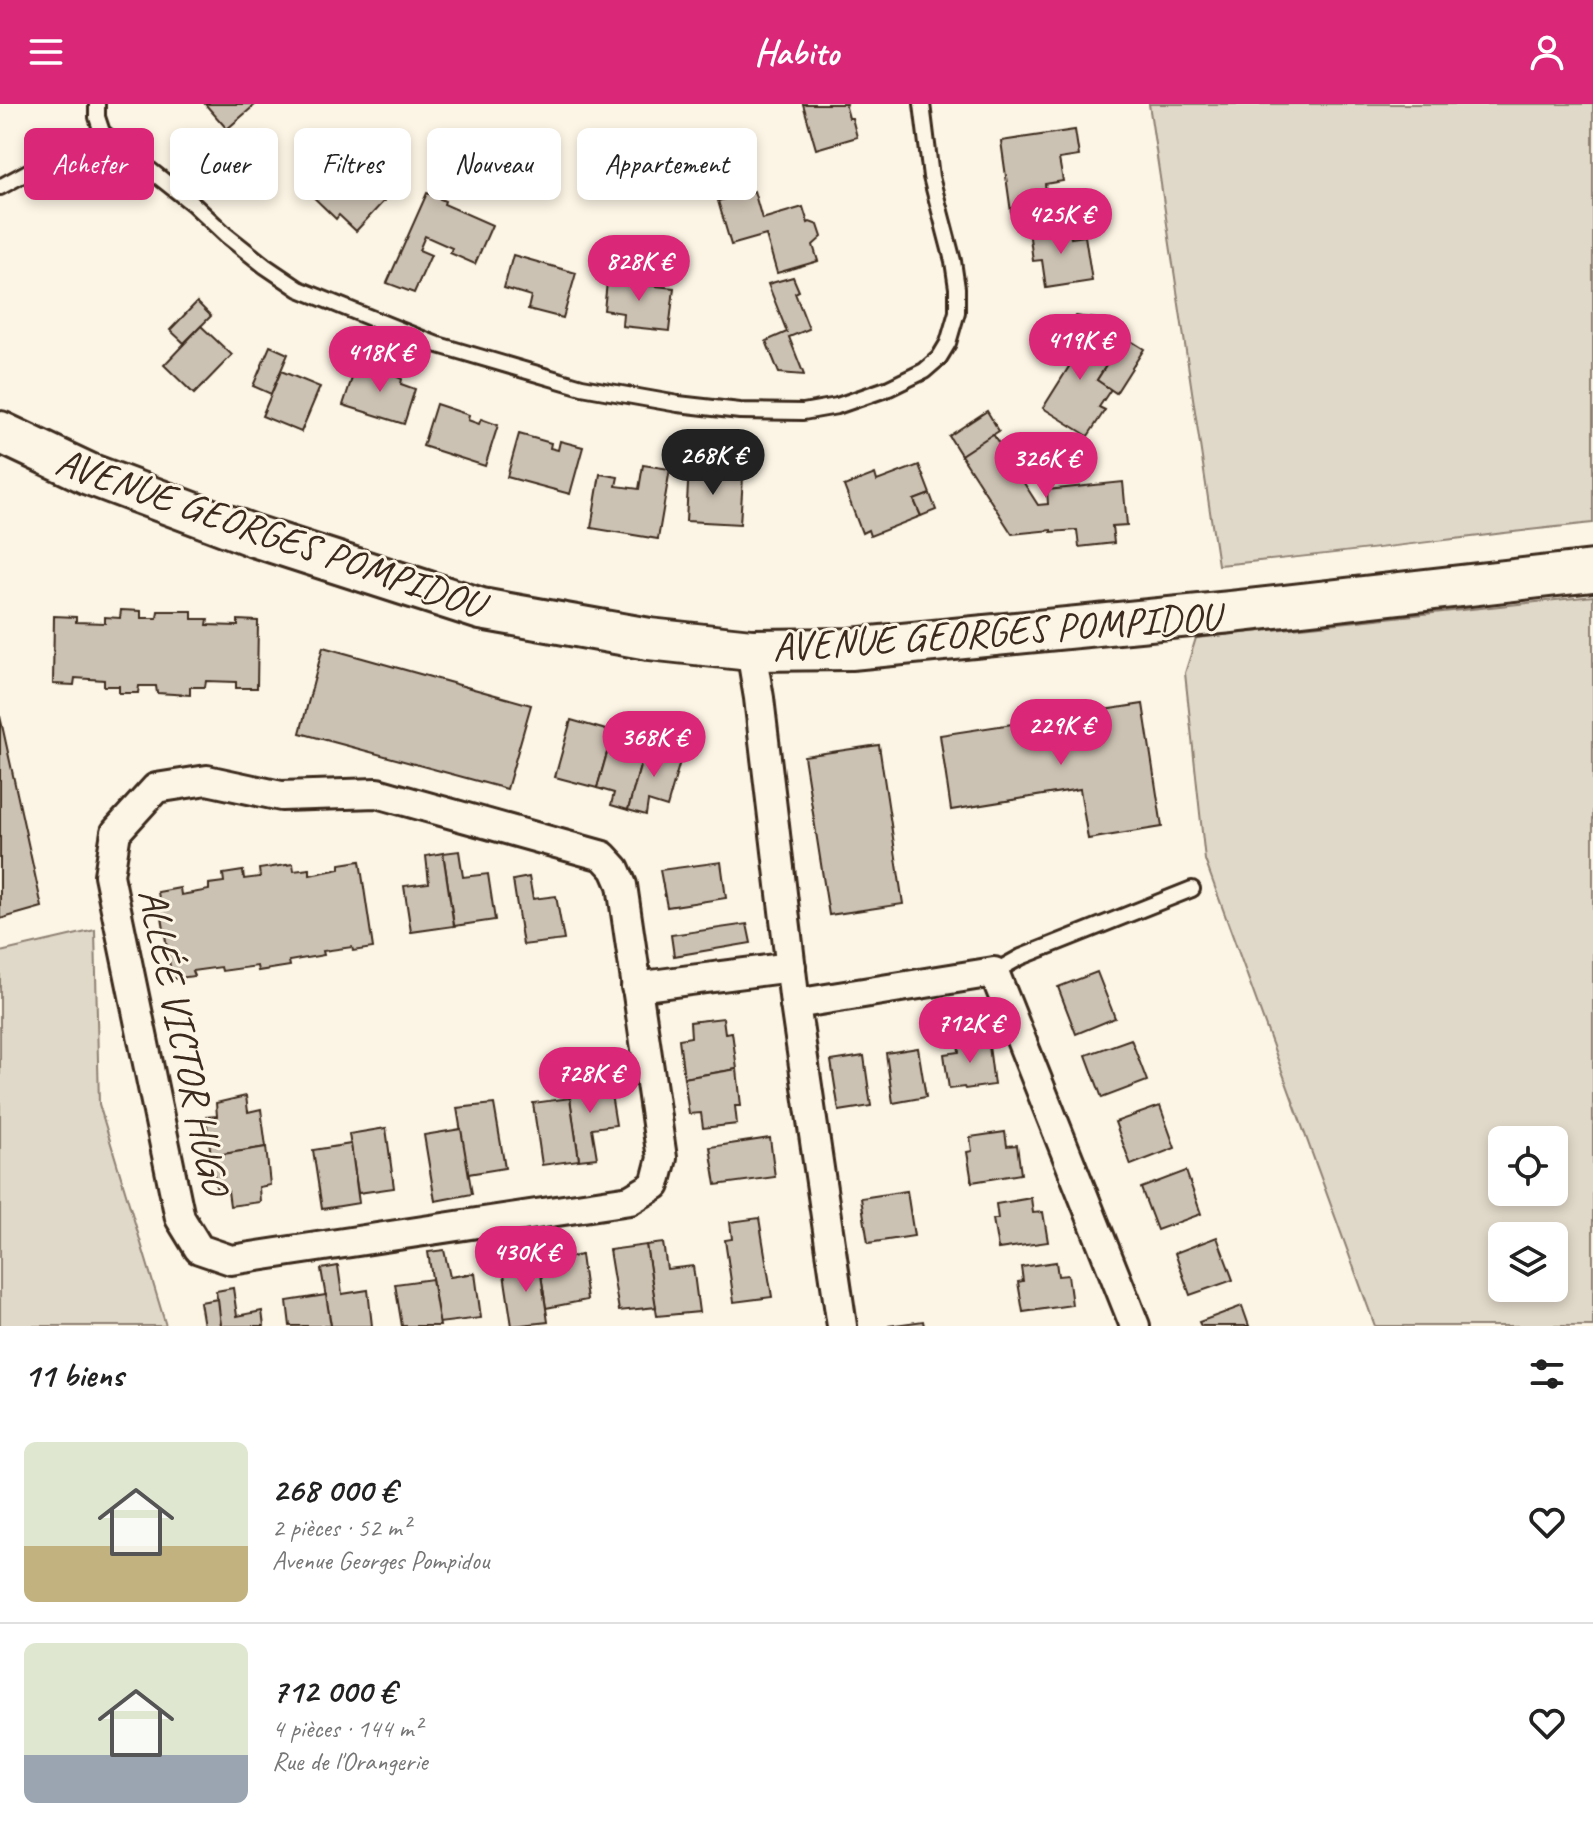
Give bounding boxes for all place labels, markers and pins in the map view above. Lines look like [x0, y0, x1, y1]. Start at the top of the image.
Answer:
pin: 425K € [996, 188, 1126, 256]
pin: 828K € [574, 235, 704, 303]
pin: 419K € [1015, 314, 1145, 382]
pin: 418K € [315, 326, 445, 394]
pin: 268K € [648, 429, 778, 497]
pin: 326K € [981, 432, 1111, 500]
pin: 229K € [996, 699, 1126, 767]
pin: 368K € [589, 711, 719, 779]
pin: 712K € [905, 997, 1035, 1065]
pin: 728K € [525, 1047, 655, 1115]
pin: 430K € [461, 1226, 591, 1294]

